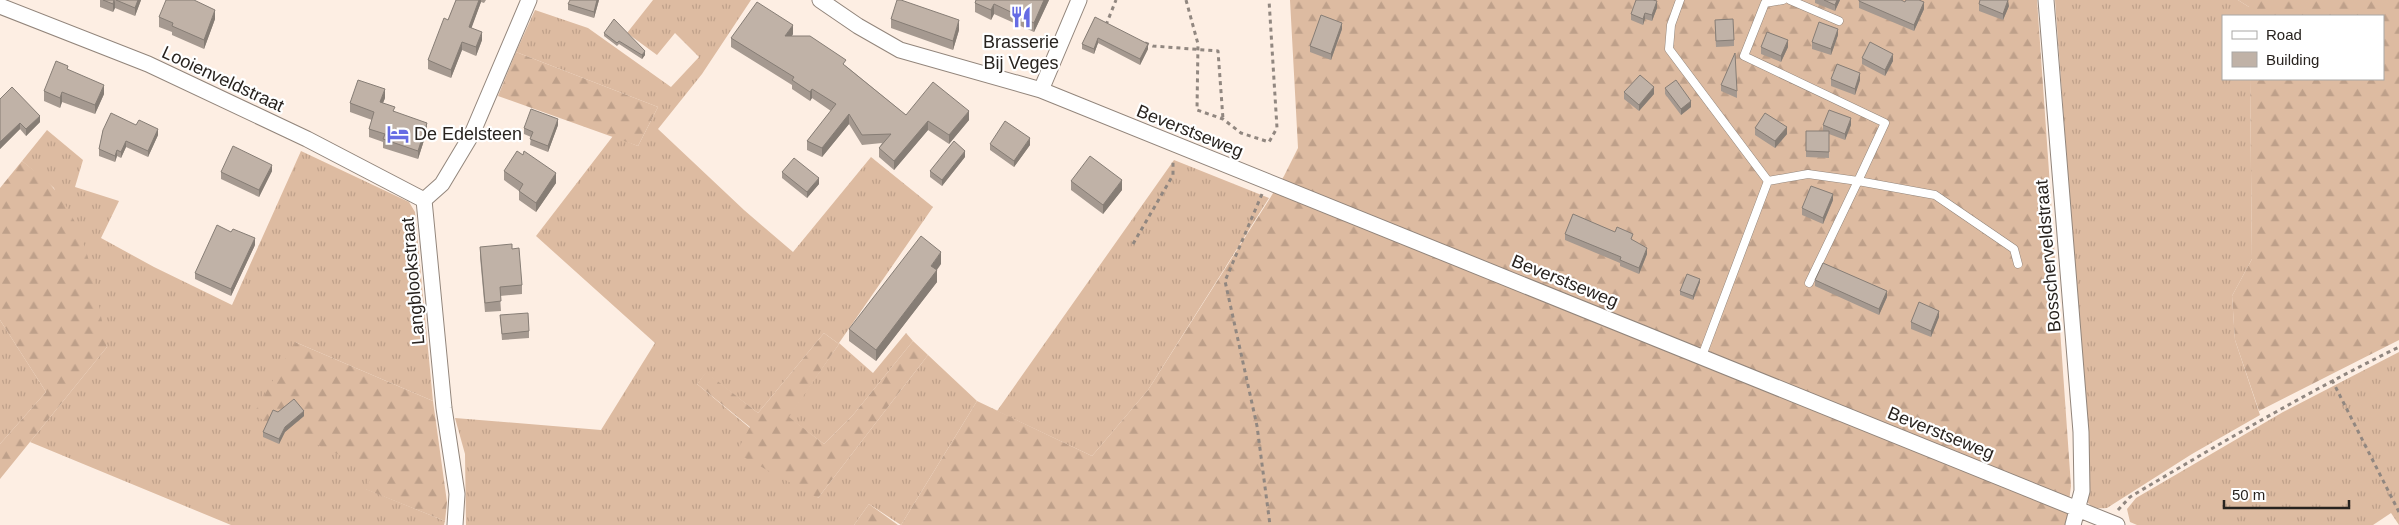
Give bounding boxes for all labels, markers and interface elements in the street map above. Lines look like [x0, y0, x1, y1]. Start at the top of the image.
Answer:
restaurant icon: Brasserie Bij Veges [1008, 4, 1034, 30]
legend [2222, 15, 2384, 80]
text: Road [2266, 26, 2302, 43]
place label: Brasserie Bij Veges [983, 32, 1059, 73]
street label: Looienveldstraat [159, 42, 287, 116]
text: Building [2266, 51, 2319, 68]
street label: Beverstseweg [1134, 101, 1246, 161]
hotel icon: De Edelsteen [385, 121, 411, 147]
place label: De Edelsteen [414, 124, 522, 144]
street label: Bosscherveldstraat [2031, 179, 2065, 333]
street label: Langblookstraat [397, 216, 429, 346]
street label: Beverstseweg [1509, 251, 1621, 311]
street label: Beverstseweg [1885, 403, 1997, 463]
scale bar [2224, 478, 2349, 510]
text: 50 m [2232, 486, 2265, 503]

